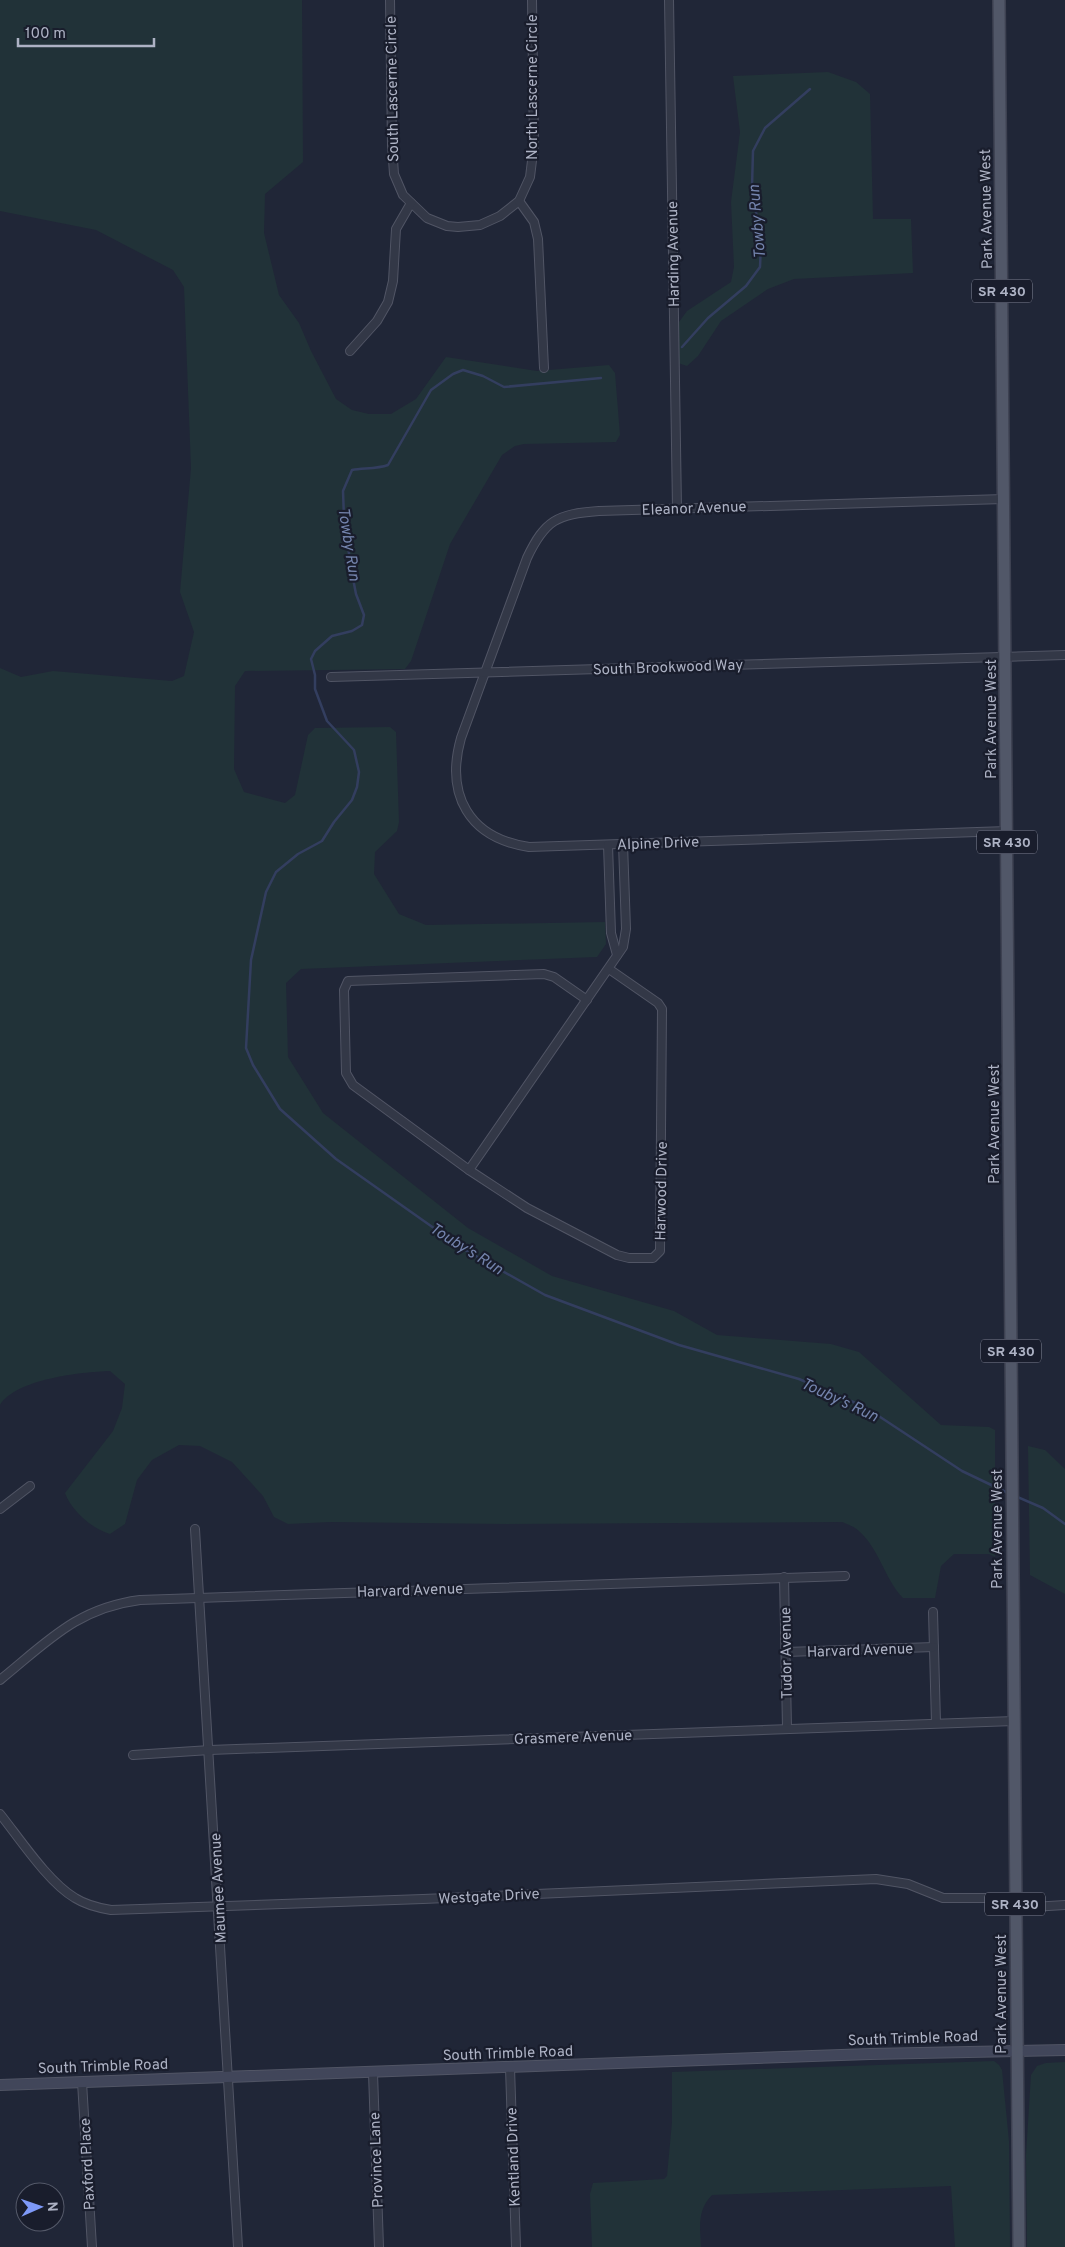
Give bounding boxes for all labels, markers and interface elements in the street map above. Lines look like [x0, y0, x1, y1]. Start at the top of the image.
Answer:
street label: North Lascerne Circle [524, 14, 543, 160]
scale bar [18, 15, 154, 47]
street label: South Lascerne Circle [383, 16, 404, 162]
text: 100 m [25, 25, 66, 44]
street label: Park Avenue West [977, 149, 998, 269]
water label: Towby Run [745, 184, 771, 260]
street label: Harding Avenue [664, 201, 685, 307]
road number: SR 430 [972, 280, 1032, 302]
street label: Eleanor Avenue [641, 498, 747, 521]
water label: Towby Run [332, 506, 364, 583]
street label: South Brookwood Way [593, 656, 744, 681]
street label: Park Avenue West [983, 659, 1002, 779]
road number: SR 430 [977, 830, 1037, 854]
street label: Alpine Drive [617, 834, 699, 855]
street label: Park Avenue West [986, 1064, 1005, 1184]
street label: Harwood Drive [652, 1141, 673, 1241]
water label: Touby's Run [425, 1219, 507, 1280]
road number: SR 430 [981, 1340, 1041, 1362]
water label: Touby's Run [797, 1374, 881, 1428]
street label: Park Avenue West [989, 1469, 1008, 1589]
street label: Harvard Avenue [356, 1580, 464, 1603]
street label: Tudor Avenue [777, 1607, 798, 1699]
street label: Harvard Avenue [806, 1640, 914, 1663]
street label: Grasmere Avenue [513, 1727, 633, 1750]
street label: Maumee Avenue [207, 1832, 232, 1944]
street label: Westgate Drive [438, 1885, 540, 1910]
road number: SR 430 [985, 1892, 1045, 1916]
street label: Park Avenue West [993, 1934, 1012, 2054]
street label: South Trimble Road [847, 2028, 979, 2051]
street label: South Trimble Road [442, 2043, 574, 2066]
street label: South Trimble Road [37, 2056, 169, 2079]
street label: Kentland Drive [503, 2107, 526, 2207]
street label: Province Lane [366, 2112, 389, 2208]
street label: Paxford Place [77, 2117, 100, 2211]
north arrow [15, 2182, 65, 2232]
text: N [43, 2201, 60, 2212]

